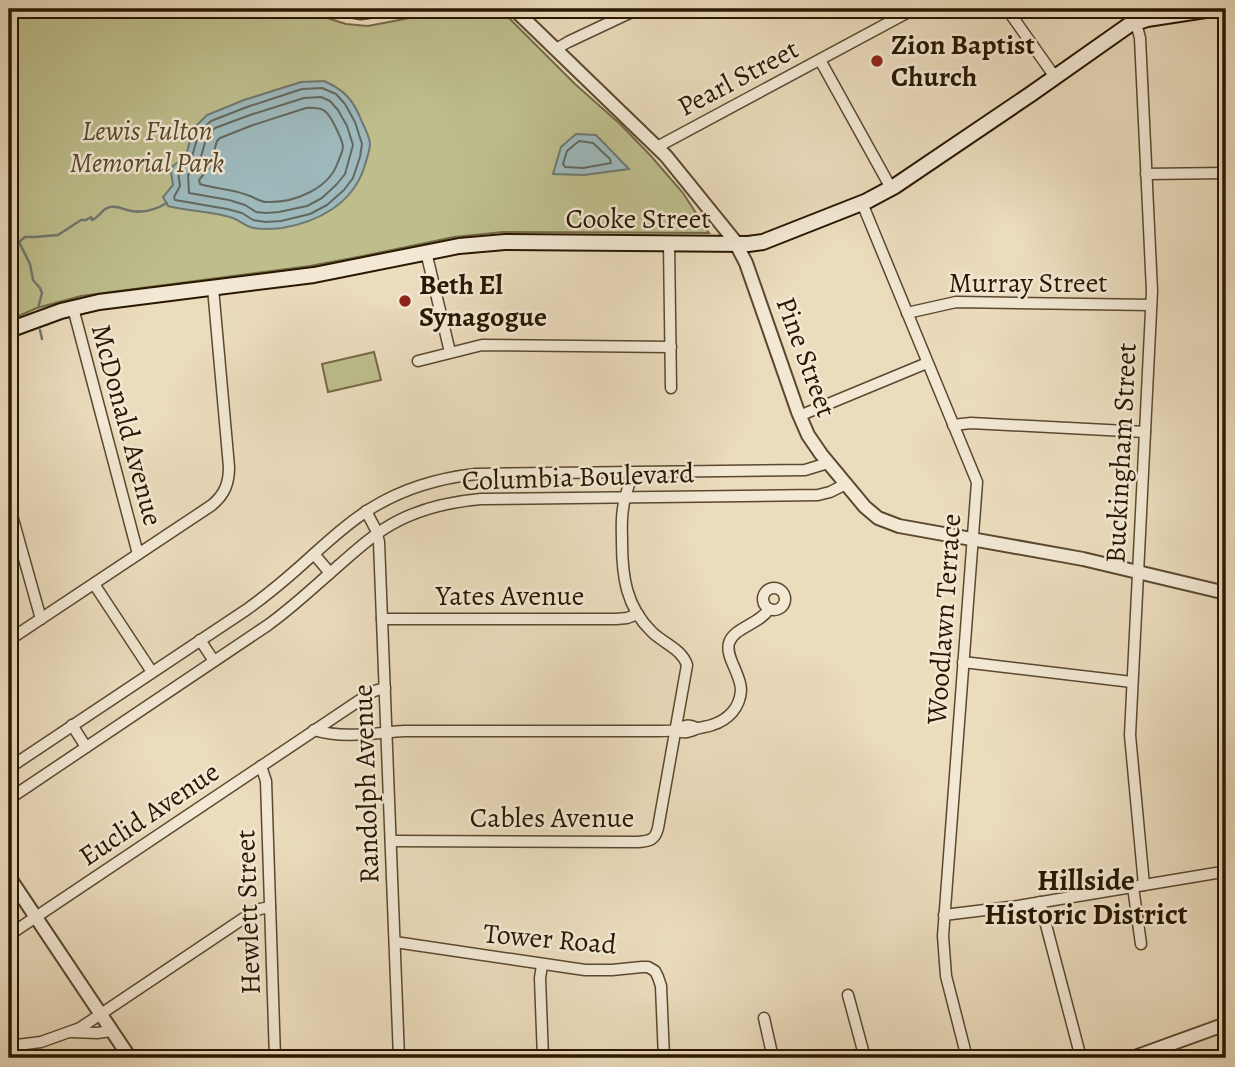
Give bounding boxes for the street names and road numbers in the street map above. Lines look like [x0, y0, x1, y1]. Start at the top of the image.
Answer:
street label: Pearl Street [671, 30, 805, 126]
street label: Cooke Street [565, 200, 711, 238]
street label: Murray Street [949, 264, 1107, 302]
street label: Pine Street [767, 292, 845, 422]
street label: McDonald Avenue [82, 320, 172, 530]
street label: Buckingham Street [1096, 342, 1146, 564]
street label: Columbia Boulevard [461, 454, 696, 500]
street label: Woodlawn Terrace [918, 512, 970, 727]
street label: Yates Avenue [435, 577, 584, 615]
street label: Randolph Avenue [344, 684, 388, 884]
street label: Euclid Avenue [71, 753, 227, 875]
street label: Cables Avenue [470, 799, 634, 837]
street label: Hewlett Street [226, 829, 270, 995]
street label: Tower Road [482, 914, 619, 964]

